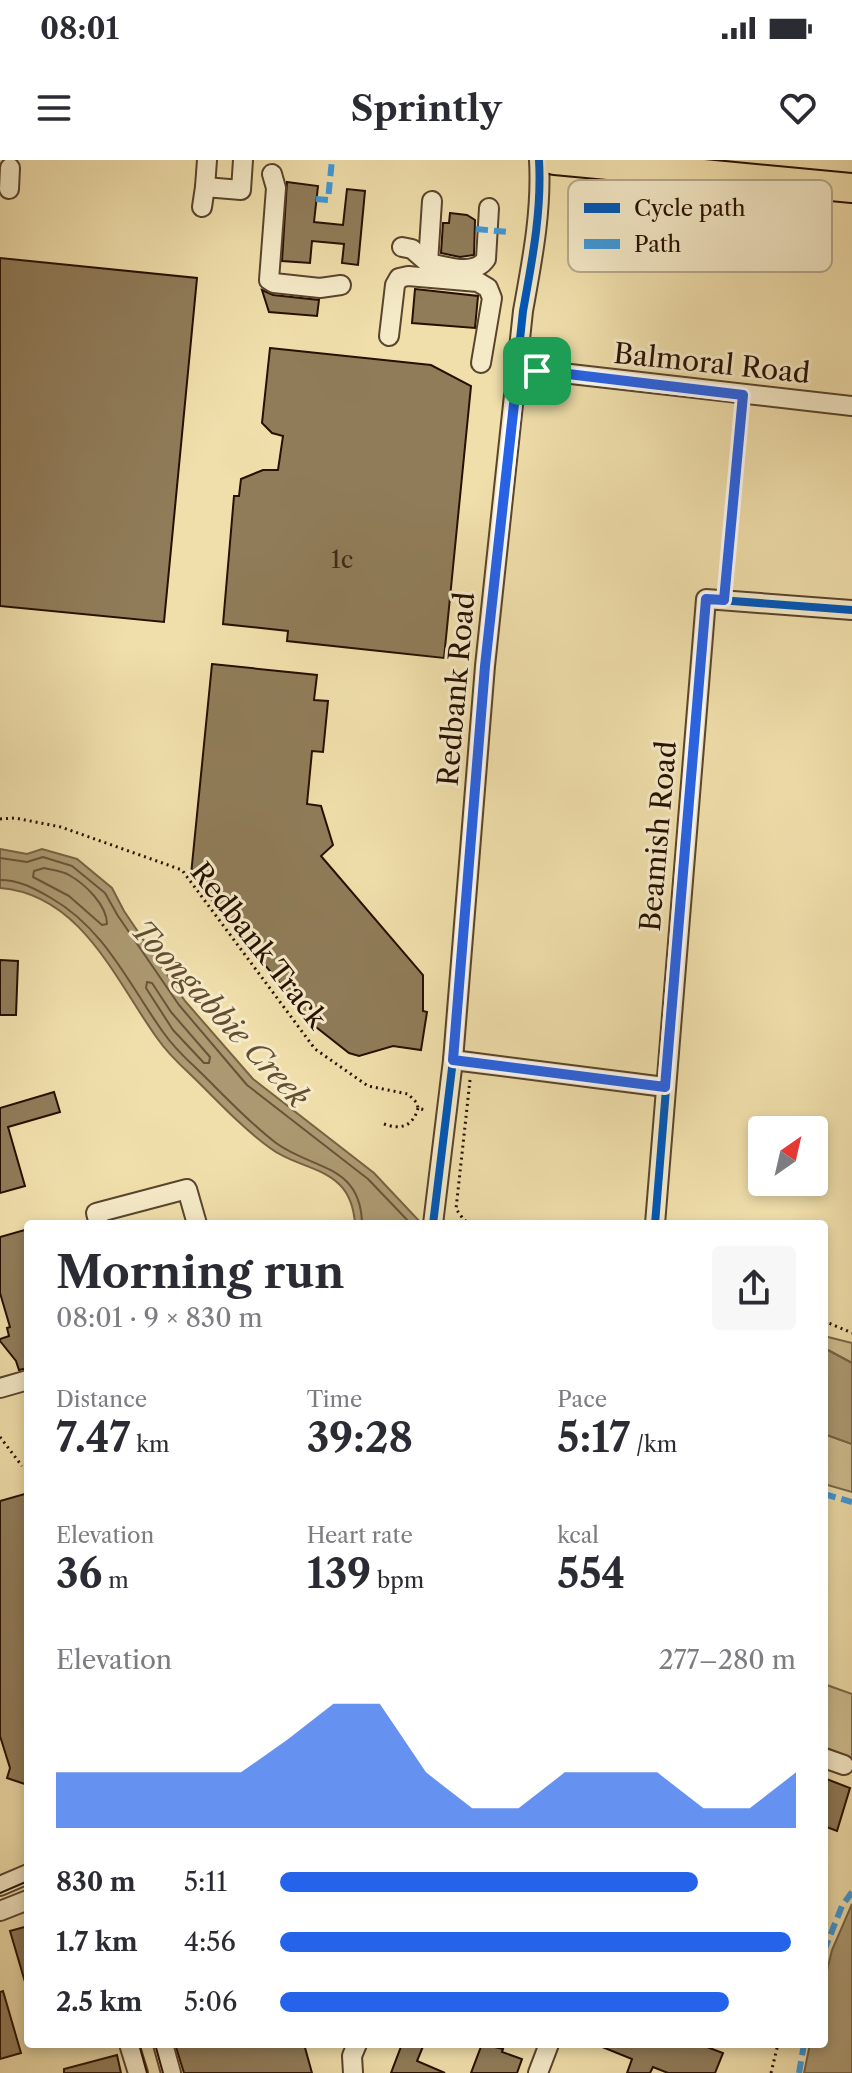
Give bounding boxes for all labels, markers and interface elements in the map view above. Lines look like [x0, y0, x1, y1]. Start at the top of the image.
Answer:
text: 08:01 [40, 10, 119, 47]
icon: menu [32, 86, 76, 130]
text: Sprintly [350, 86, 502, 130]
icon: heart [776, 86, 820, 130]
legend [568, 180, 832, 272]
text: Cycle path [634, 195, 746, 222]
text: Path [634, 231, 682, 258]
street label: Balmoral Road [612, 336, 812, 390]
pin [503, 337, 571, 405]
icon: arrive [515, 349, 559, 393]
house number: 1c [331, 545, 353, 574]
street label: Redbank Road [431, 591, 481, 787]
street label: Beamish Road [633, 739, 683, 933]
street label: Redbank Track [184, 855, 335, 1036]
water label: Toongabbie Creek [124, 912, 317, 1116]
north arrow [748, 1116, 828, 1196]
map controls [748, 1116, 828, 1196]
text: Morning run [56, 1245, 345, 1299]
button: share [712, 1246, 796, 1330]
text: 08:01 · 9 × 830 m [56, 1302, 263, 1334]
text: Distance [56, 1386, 147, 1413]
text: Time [307, 1386, 362, 1413]
text: Pace [557, 1386, 607, 1413]
text: 7.47 [56, 1413, 130, 1462]
text: 39:28 [307, 1413, 413, 1462]
text: 5:17 [557, 1413, 630, 1462]
text: km [130, 1431, 169, 1458]
text: /km [630, 1431, 677, 1458]
text: Elevation [56, 1522, 154, 1549]
text: Heart rate [307, 1522, 413, 1549]
text: kcal [557, 1522, 599, 1549]
text: 36 [56, 1549, 103, 1598]
text: 139 [307, 1549, 371, 1598]
text: 554 [557, 1549, 625, 1598]
text: m [103, 1567, 129, 1594]
text: bpm [371, 1567, 424, 1594]
text: Elevation [56, 1644, 172, 1676]
text: 277–280 m [659, 1644, 796, 1676]
text: 830 m [56, 1866, 136, 1898]
text: 5:11 [184, 1866, 227, 1898]
text: 1.7 km [56, 1926, 138, 1958]
text: 4:56 [184, 1926, 236, 1958]
text: 2.5 km [56, 1986, 142, 2018]
text: 5:06 [184, 1986, 237, 2018]

